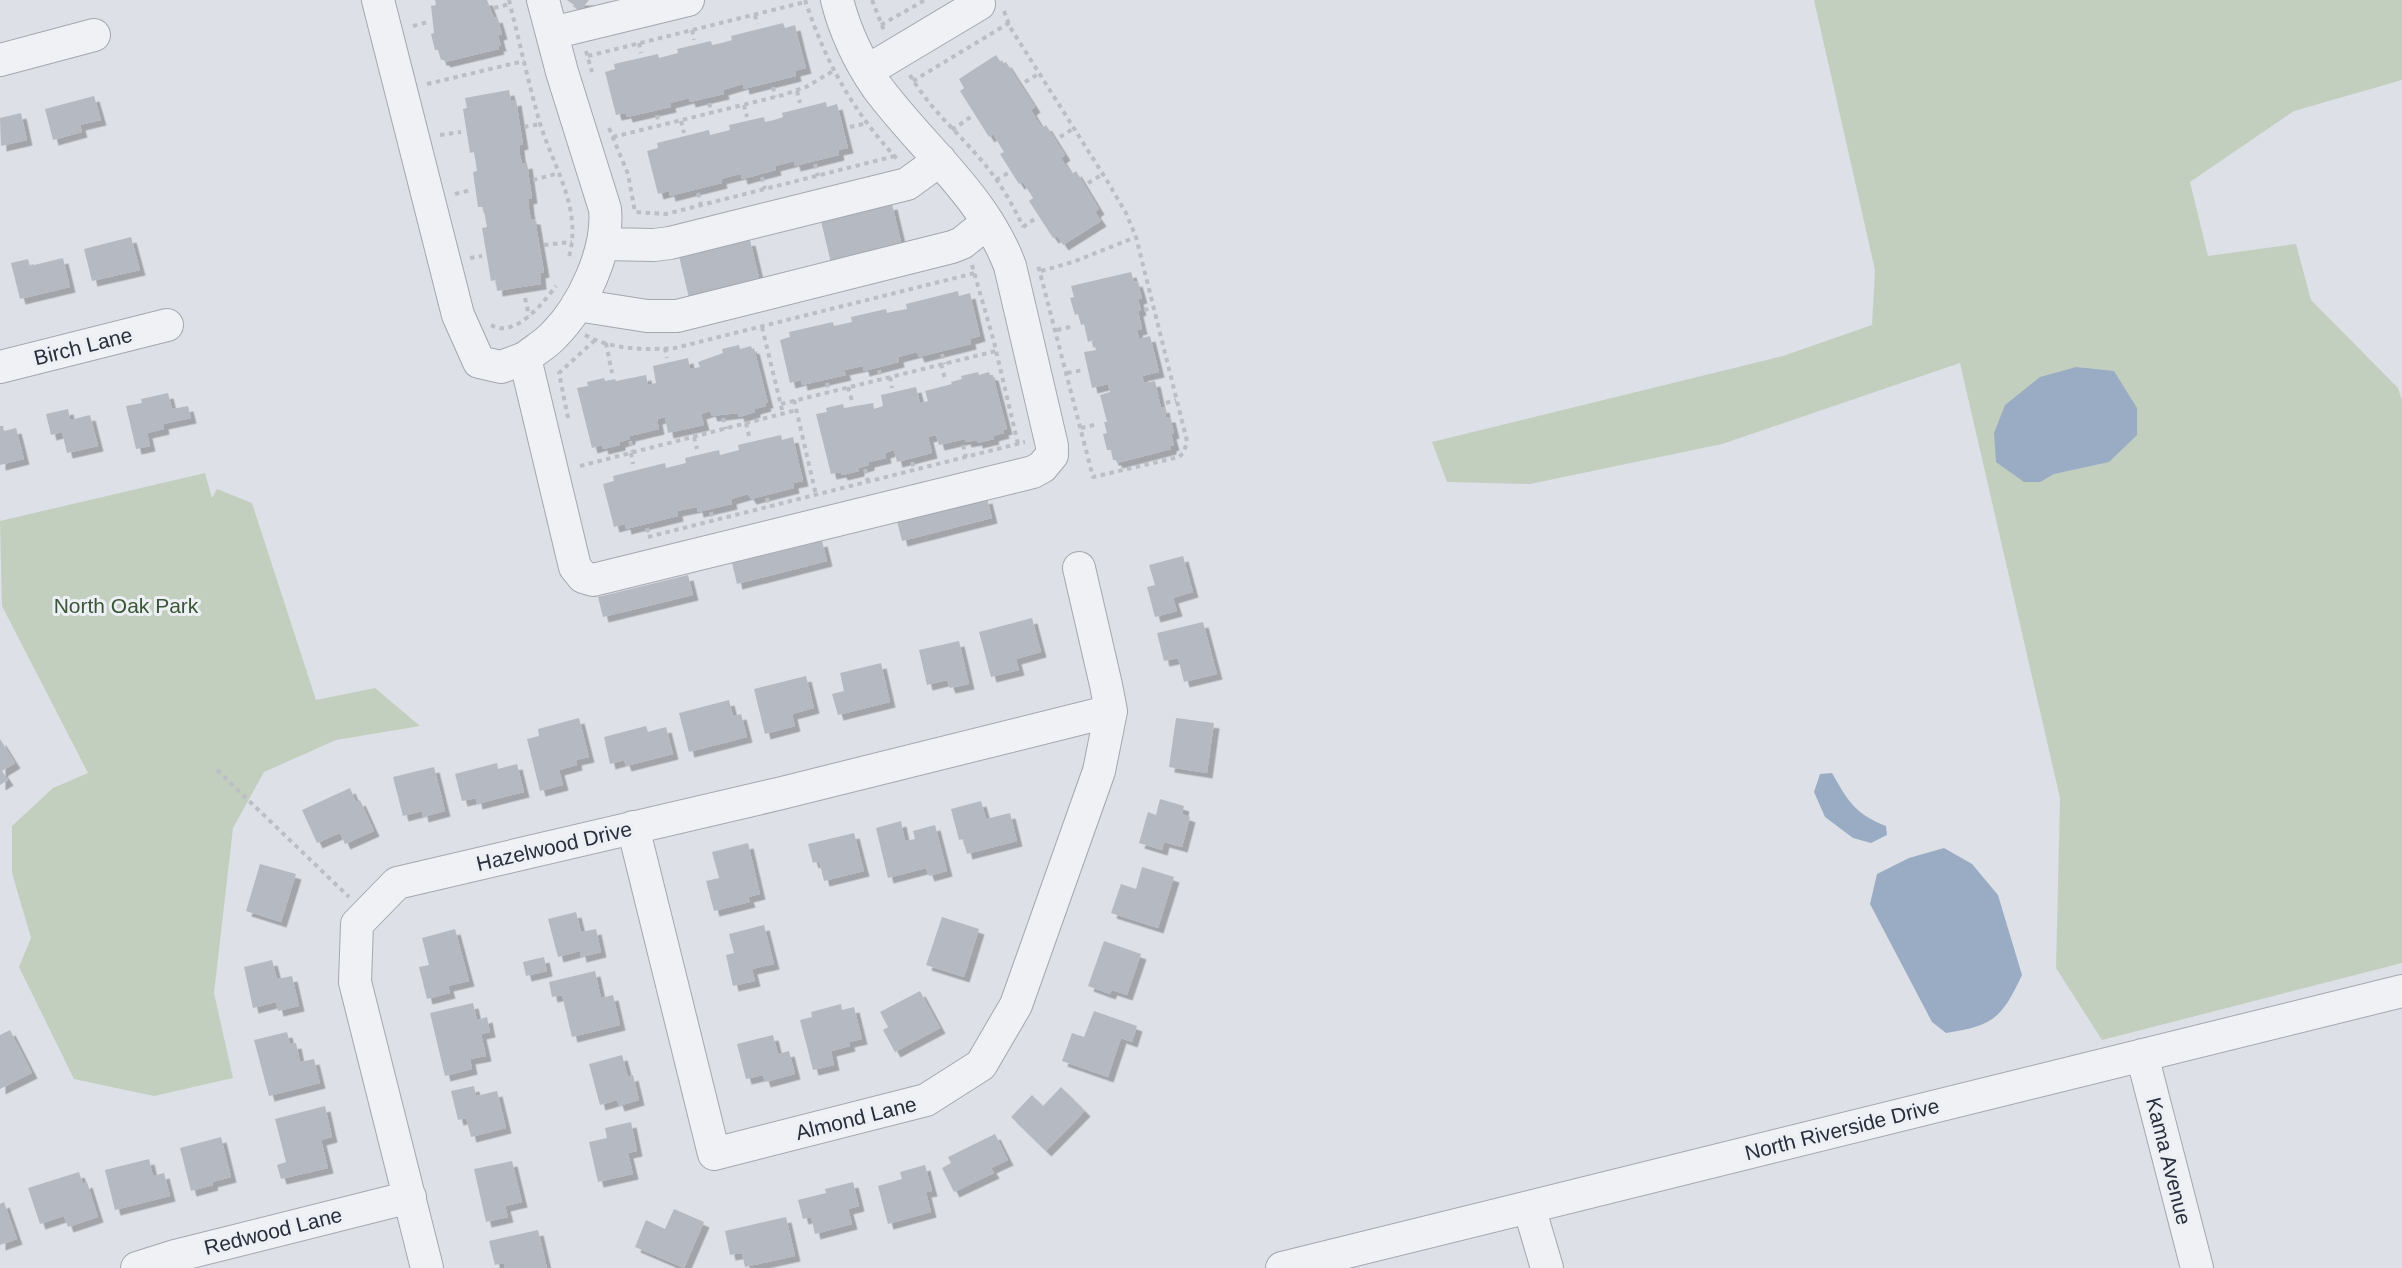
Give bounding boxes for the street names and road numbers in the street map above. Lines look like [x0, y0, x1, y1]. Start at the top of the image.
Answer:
street label: Birch Lane [32, 323, 134, 369]
street label: Hazelwood Drive [474, 817, 634, 875]
street label: Almond Lane [793, 1092, 919, 1144]
street label: North Riverside Drive [1742, 1094, 1942, 1164]
street label: Kama Avenue [2142, 1095, 2196, 1227]
street label: Redwood Lane [202, 1203, 344, 1259]

